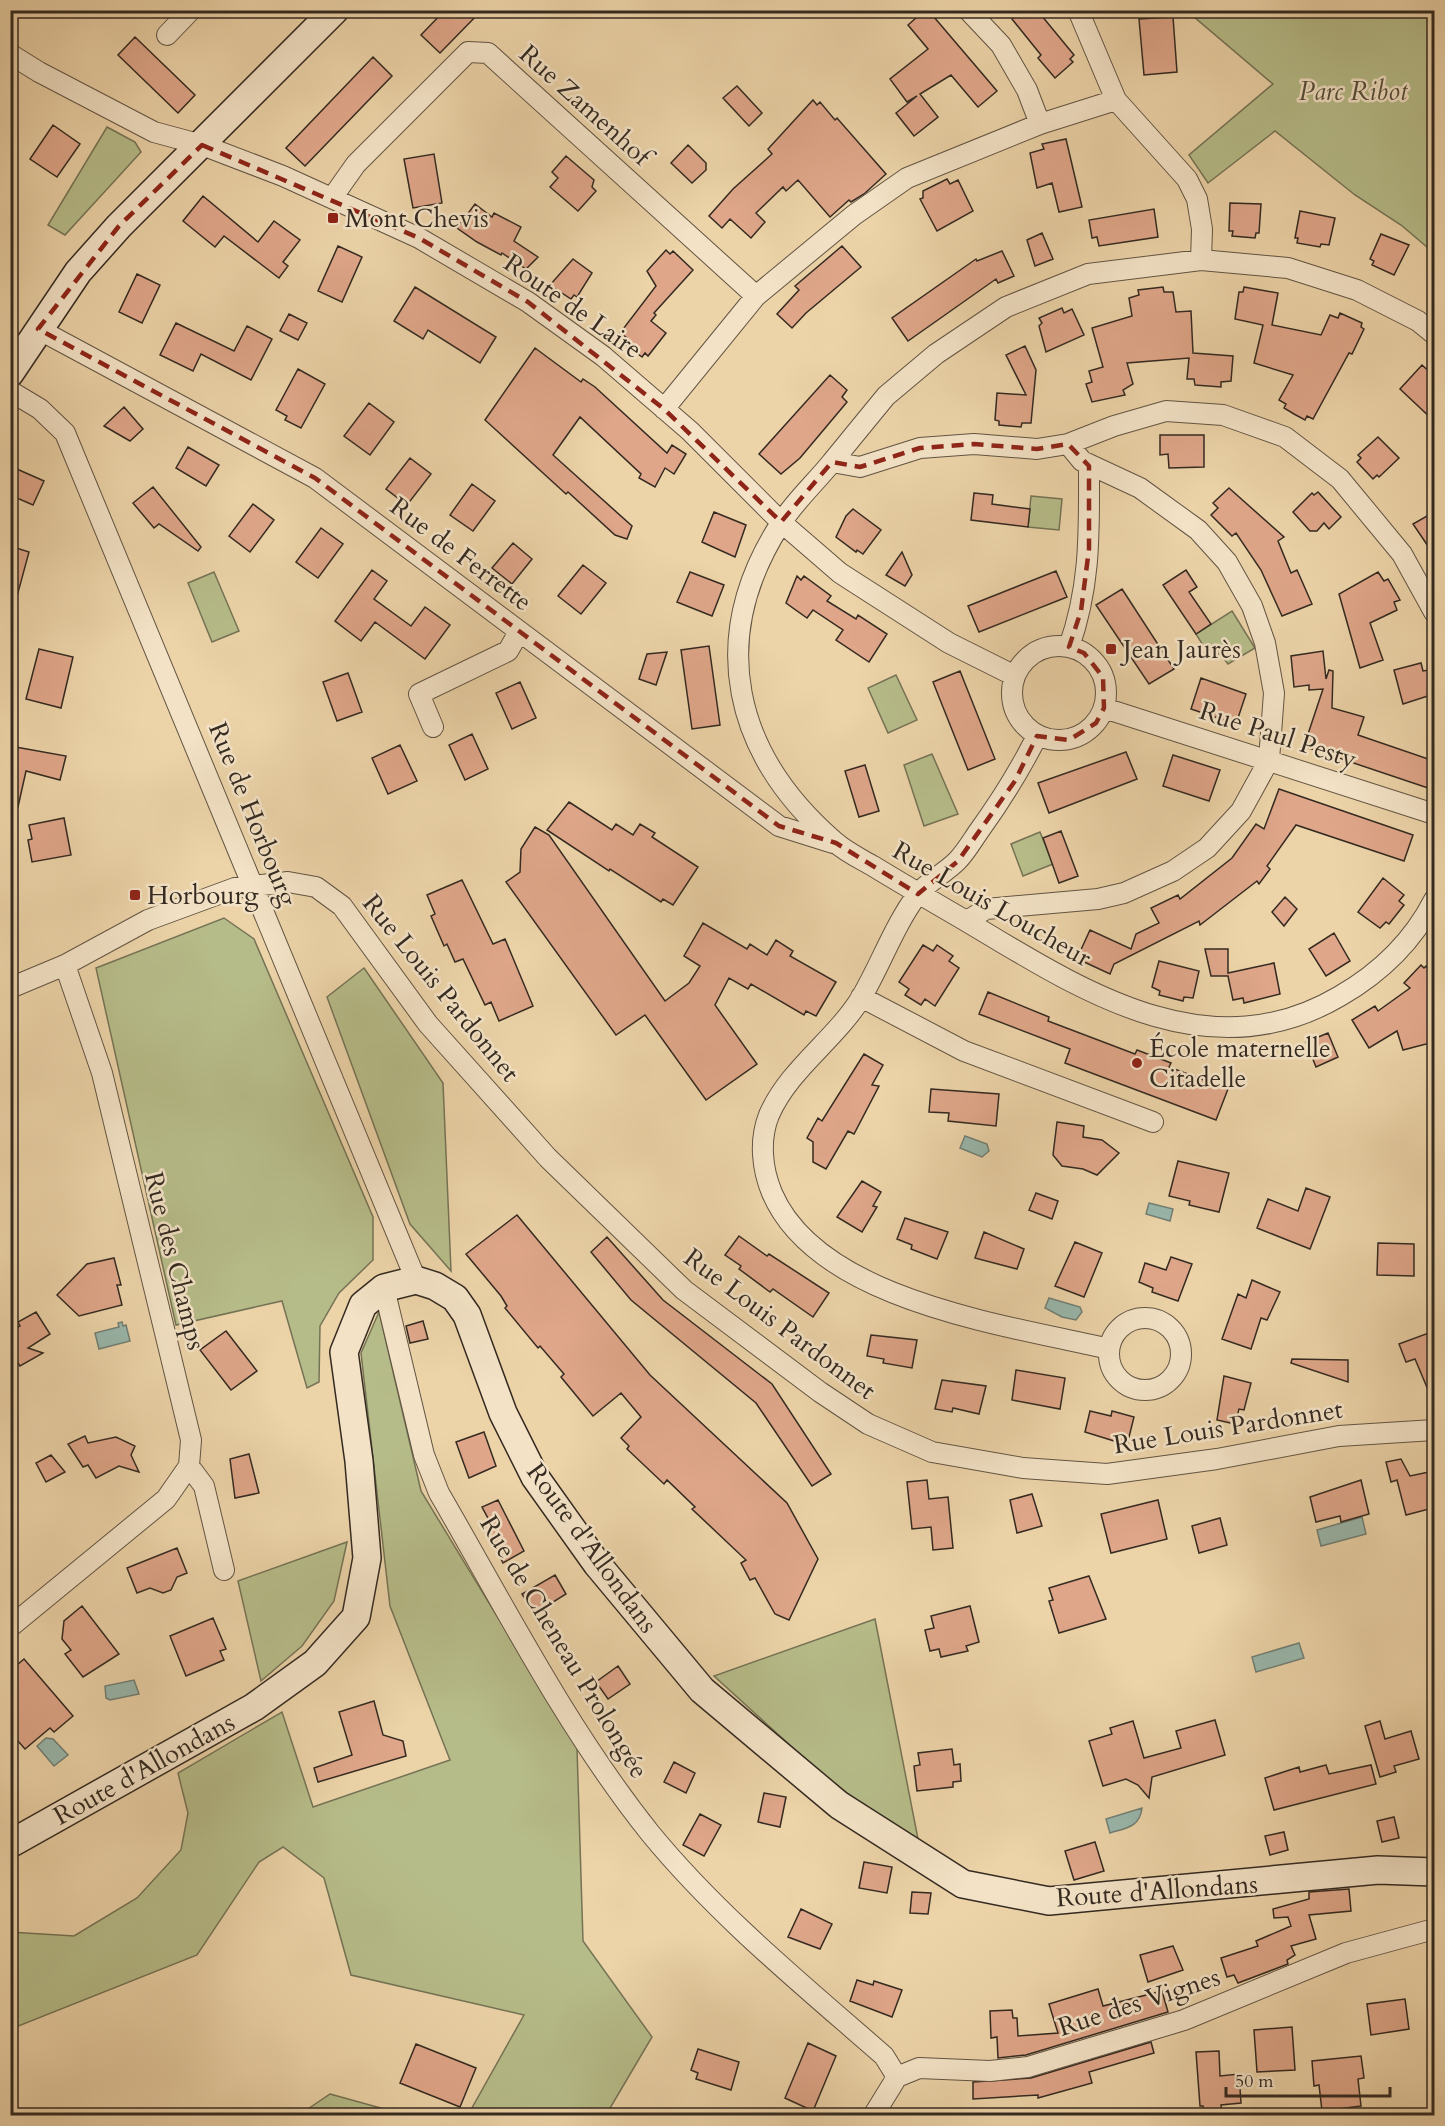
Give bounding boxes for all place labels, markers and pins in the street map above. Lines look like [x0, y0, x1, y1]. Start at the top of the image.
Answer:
place label: Mont Chevis [345, 201, 489, 236]
marker: Mont Chevis [326, 211, 340, 225]
place label: Jean Jaurès [1119, 632, 1241, 667]
marker: Jean Jaurès [1104, 642, 1118, 656]
place label: Horbourg [147, 879, 259, 911]
marker: Horbourg [128, 888, 142, 902]
place label: École maternelle Citadelle [1149, 1031, 1331, 1096]
marker: École maternelle Citadelle [1130, 1056, 1144, 1070]

